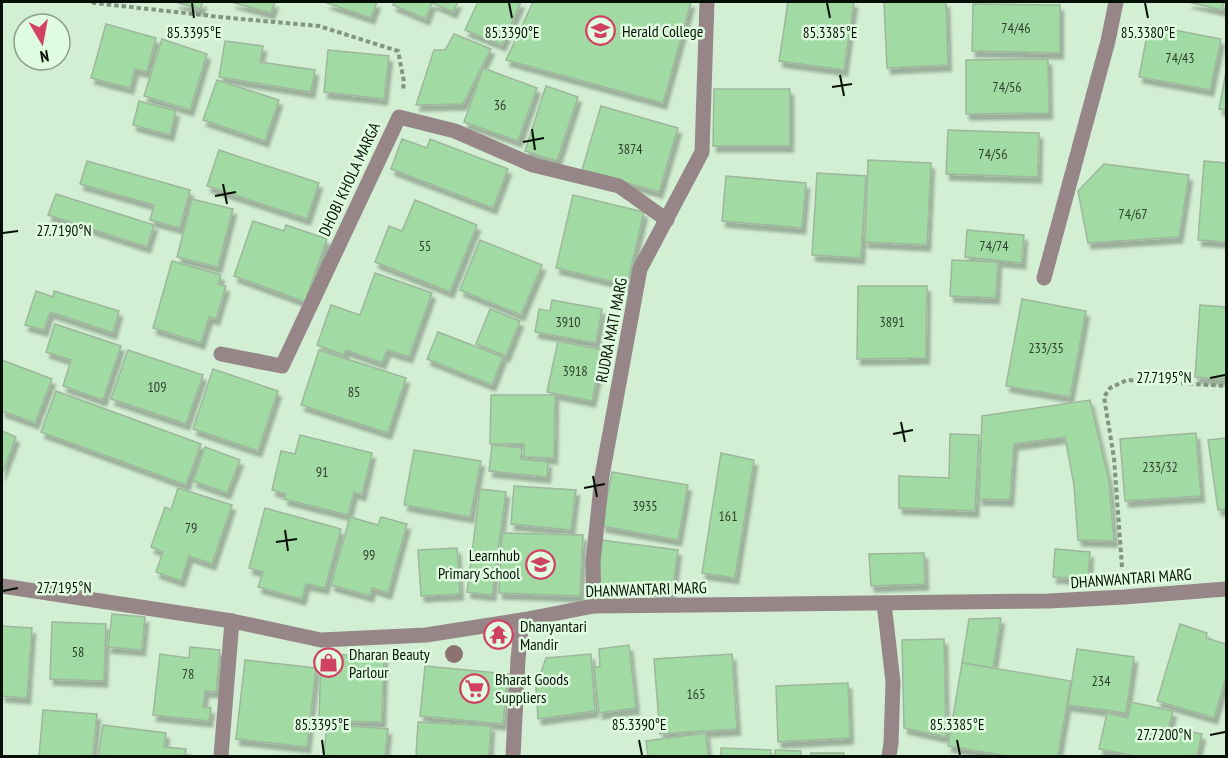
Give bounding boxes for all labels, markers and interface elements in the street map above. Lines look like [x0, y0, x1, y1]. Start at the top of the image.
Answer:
north arrow [12, 12, 72, 72]
school or university icon: Herald College [585, 15, 617, 47]
house number: 74/46 [1001, 19, 1031, 37]
place label: Herald College [622, 21, 703, 41]
text: 85.3395°E [167, 23, 221, 42]
text: 85.3390°E [485, 23, 539, 42]
text: 85.3385°E [803, 23, 857, 42]
text: 85.3380°E [1121, 23, 1175, 42]
text: N [39, 46, 51, 67]
house number: 74/43 [1165, 49, 1195, 67]
house number: 74/56 [992, 78, 1022, 96]
house number: 36 [494, 96, 506, 114]
street label: DHOBI KHOLA MARGA [314, 119, 384, 239]
house number: 3874 [617, 140, 643, 158]
house number: 74/56 [978, 145, 1008, 163]
house number: 74/67 [1118, 205, 1148, 223]
text: 27.7190°N [36, 221, 92, 240]
house number: 55 [419, 237, 431, 255]
house number: 74/74 [979, 237, 1009, 255]
street label: RUDRA MATI MARG [591, 276, 631, 384]
house number: 3910 [555, 313, 581, 331]
house number: 3891 [879, 313, 905, 331]
house number: 233/35 [1028, 339, 1064, 357]
house number: 3918 [562, 362, 588, 380]
text: 27.7195°N [1136, 368, 1192, 387]
house number: 109 [148, 378, 166, 396]
house number: 85 [348, 383, 360, 401]
house number: 233/32 [1142, 458, 1178, 476]
house number: 91 [316, 463, 328, 481]
house number: 3935 [632, 497, 658, 515]
house number: 161 [719, 507, 737, 525]
house number: 79 [185, 519, 197, 537]
place label: Learnhub Primary School [438, 545, 520, 583]
house number: 99 [363, 546, 375, 564]
school or university icon: Learnhub Primary School [525, 548, 557, 580]
street label: DHANWANTARI MARG [1070, 564, 1192, 592]
street label: DHANWANTARI MARG [585, 577, 707, 601]
text: 27.7195°N [36, 578, 92, 597]
place label: Dhanyantari Mandir [520, 616, 587, 654]
temple icon: Dhanyantari Mandir [483, 619, 515, 651]
house number: 58 [72, 643, 84, 661]
place label: Dharan Beauty Parlour [349, 644, 430, 682]
shop icon: Dharan Beauty Parlour [312, 647, 344, 679]
house number: 78 [182, 665, 194, 683]
place label: Bharat Goods Suppliers [495, 669, 569, 707]
supermarket icon: Bharat Goods Suppliers [458, 672, 490, 704]
house number: 234 [1092, 672, 1111, 690]
house number: 165 [687, 685, 705, 703]
text: 85.3395°E [295, 715, 349, 734]
text: 85.3390°E [612, 715, 666, 734]
text: 85.3385°E [930, 715, 984, 734]
text: 27.7200°N [1136, 725, 1192, 744]

